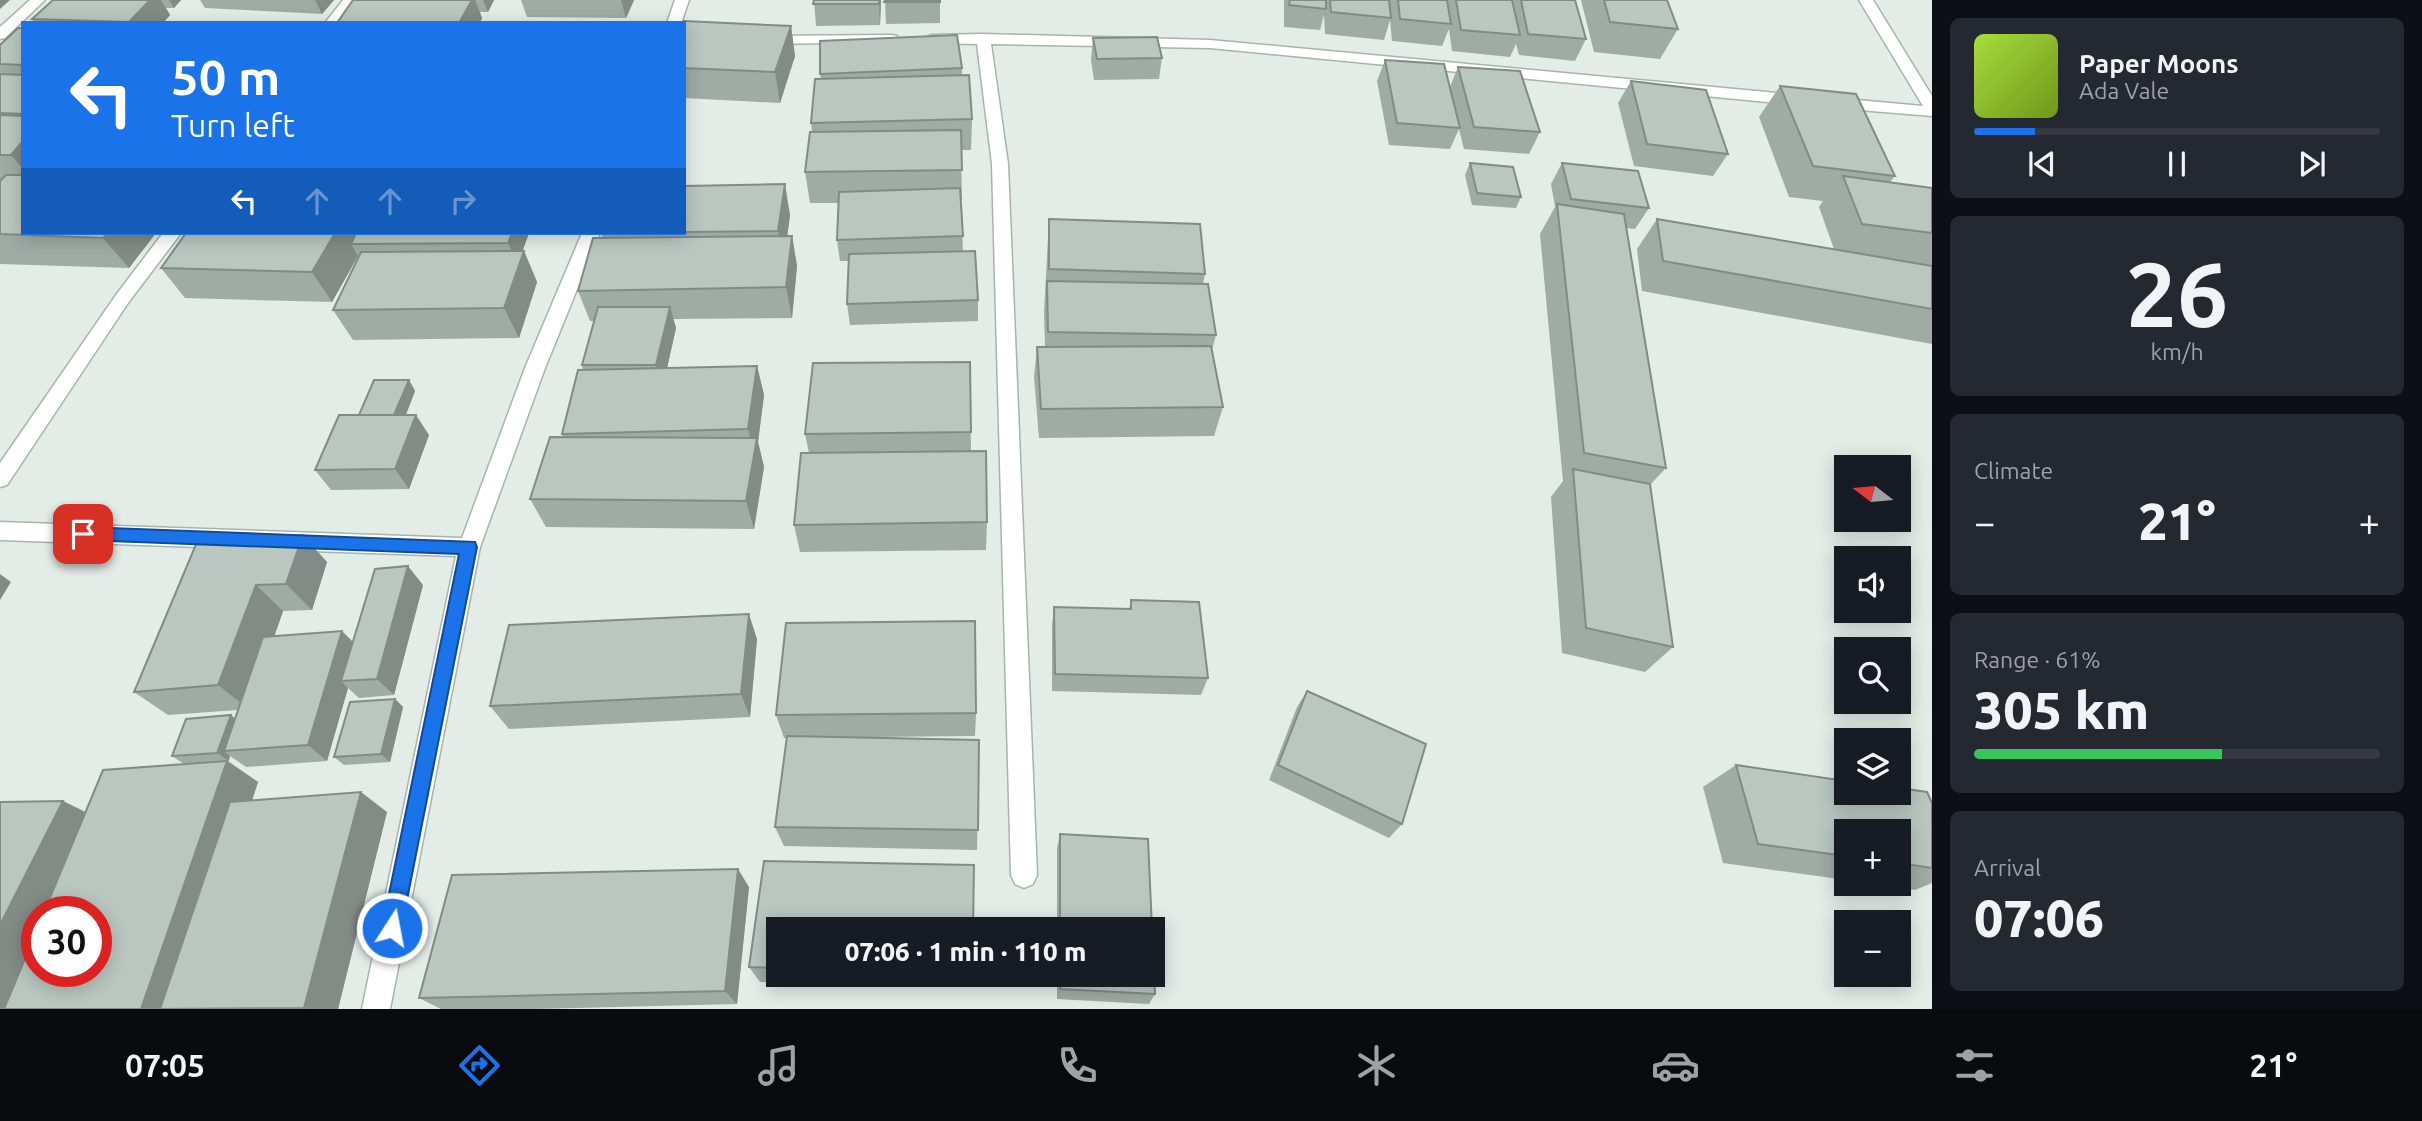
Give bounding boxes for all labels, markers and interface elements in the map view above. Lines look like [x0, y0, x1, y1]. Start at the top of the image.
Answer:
icon: left [56, 49, 147, 140]
text: 50 m [171, 49, 280, 104]
text: Paper Moons [2079, 49, 2238, 78]
text: Ada Vale [2079, 78, 2169, 103]
text: Turn left [171, 107, 295, 143]
icon: previous [2023, 145, 2061, 183]
icon: pause [2158, 145, 2196, 183]
icon: next [2293, 145, 2331, 183]
icon: left [225, 182, 263, 220]
icon: ahead [298, 182, 336, 220]
icon: ahead [371, 182, 409, 220]
icon: right [444, 182, 482, 220]
text: 26 [2126, 242, 2228, 344]
text: km/h [2150, 339, 2204, 364]
north arrow [1834, 455, 1911, 532]
map controls [1834, 455, 1911, 987]
text: Climate [1974, 458, 2053, 483]
text: 21° [2138, 492, 2216, 550]
text: − [1974, 501, 1995, 543]
text: + [2359, 501, 2380, 543]
pin [53, 504, 113, 564]
icon: arrive [64, 515, 102, 553]
button: sound [1834, 546, 1911, 623]
button: search [1834, 637, 1911, 714]
text: Range · 61% [1974, 647, 2101, 672]
text: 305 km [1974, 681, 2149, 739]
button: layers [1834, 728, 1911, 805]
button: + [1834, 819, 1911, 896]
text: Arrival [1974, 855, 2041, 880]
text: 07:06 [1974, 889, 2104, 947]
position arrow [355, 891, 429, 965]
speed limit sign: 30 [21, 896, 112, 987]
button: − [1834, 910, 1911, 987]
text: 07:06 · 1 min · 110 m [845, 937, 1086, 966]
icon: directions [455, 1041, 504, 1090]
icon: music [754, 1041, 803, 1090]
icon: phone [1053, 1041, 1102, 1090]
icon: climate [1352, 1041, 1401, 1090]
icon: car [1651, 1041, 1700, 1090]
icon: filters [1950, 1041, 1999, 1090]
text: 07:05 [125, 1047, 205, 1083]
text: 21° [2250, 1047, 2297, 1083]

